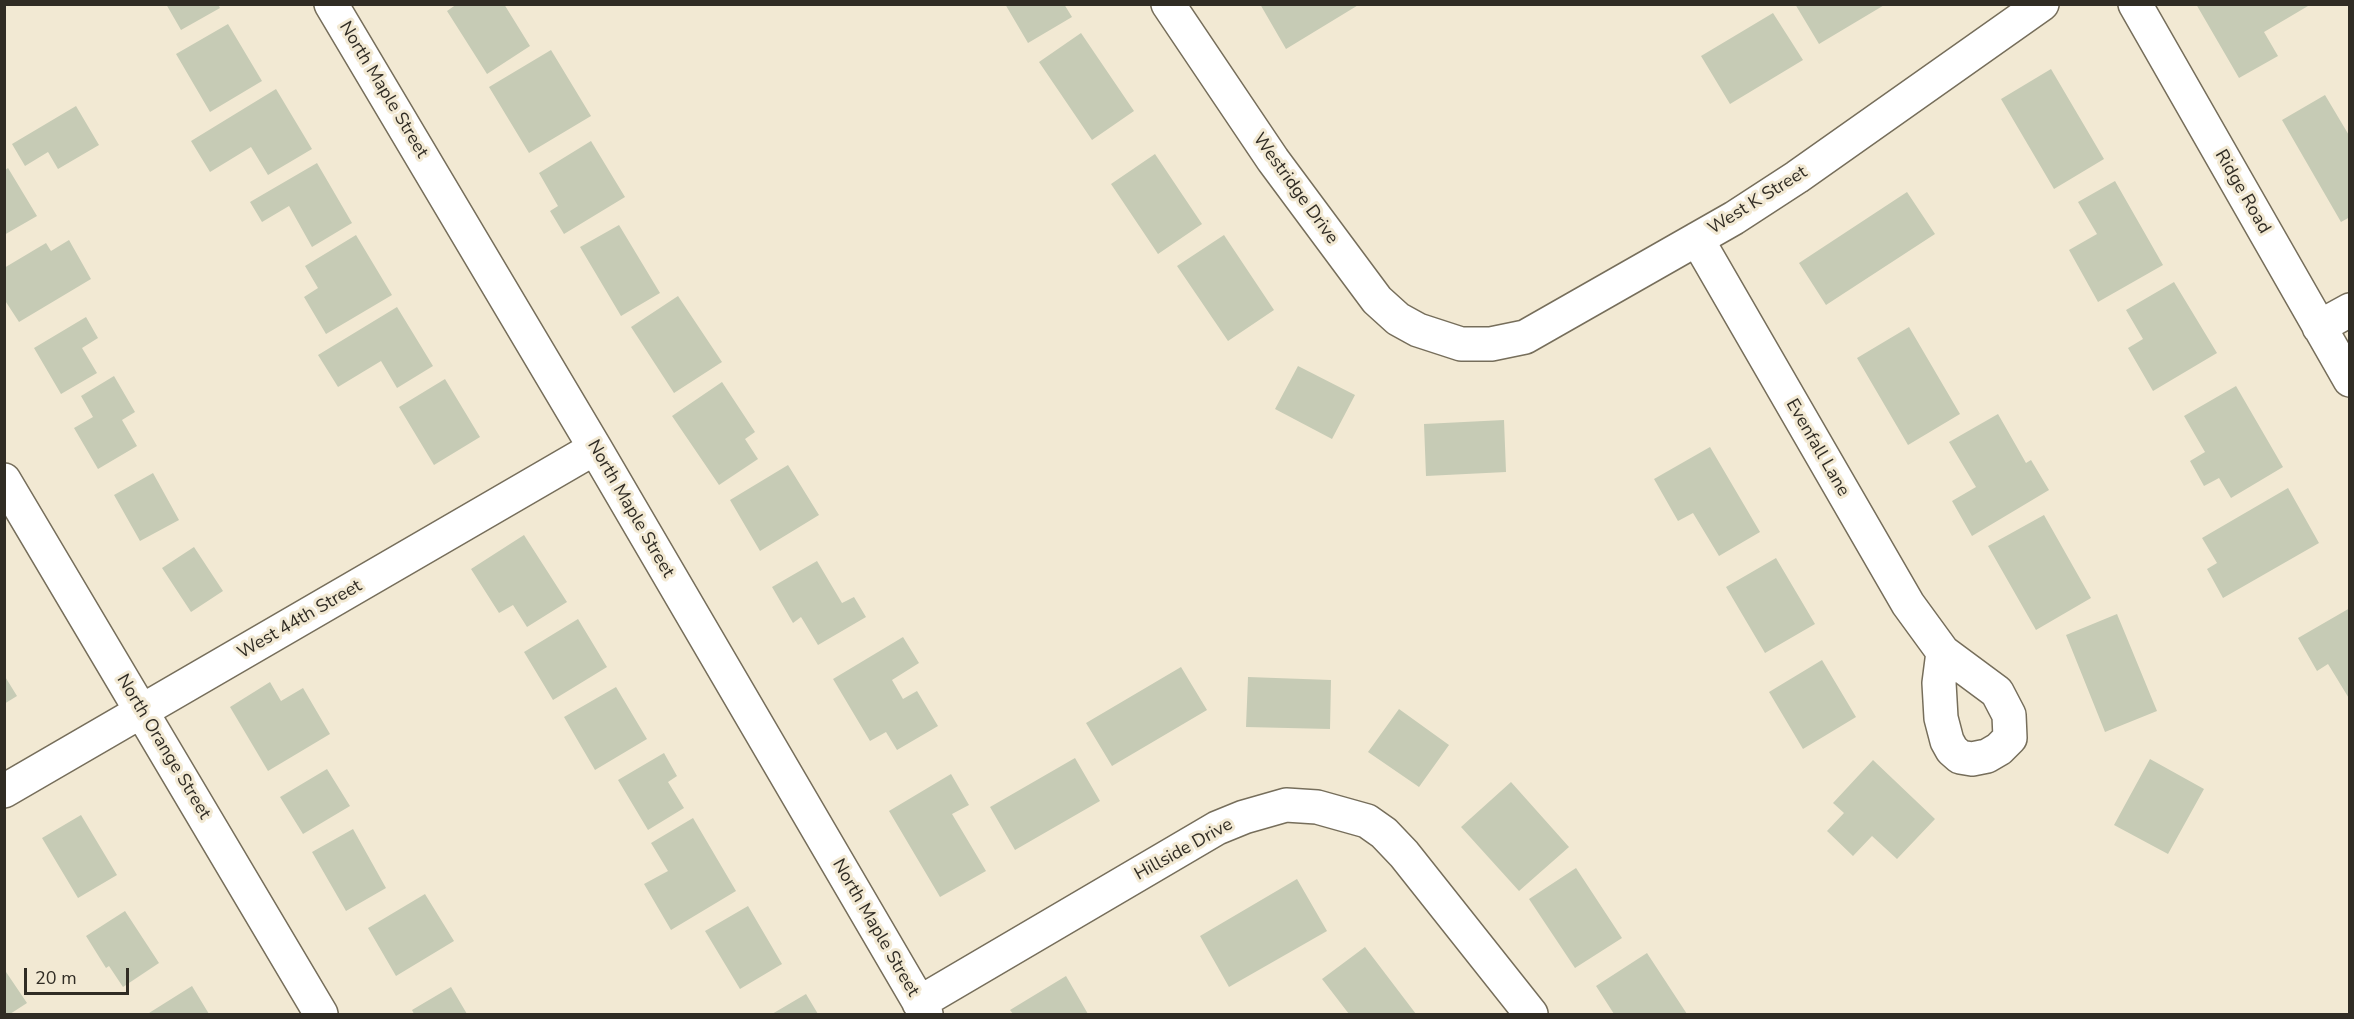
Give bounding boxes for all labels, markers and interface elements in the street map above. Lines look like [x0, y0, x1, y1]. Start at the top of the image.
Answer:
street label: North Maple Street [334, 18, 432, 162]
street label: Westridge Drive [1248, 129, 1342, 249]
street label: Ridge Road [2209, 146, 2275, 238]
street label: West K Street [1704, 162, 1812, 240]
street label: Evenfall Lane [1780, 395, 1854, 501]
street label: North Maple Street [582, 436, 678, 582]
street label: West 44th Street [234, 576, 366, 664]
street label: North Orange Street [111, 671, 215, 823]
street label: Hillside Drive [1131, 814, 1237, 886]
street label: North Maple Street [827, 855, 923, 1001]
scale bar [27, 956, 132, 994]
text: 20 m [35, 966, 77, 990]

